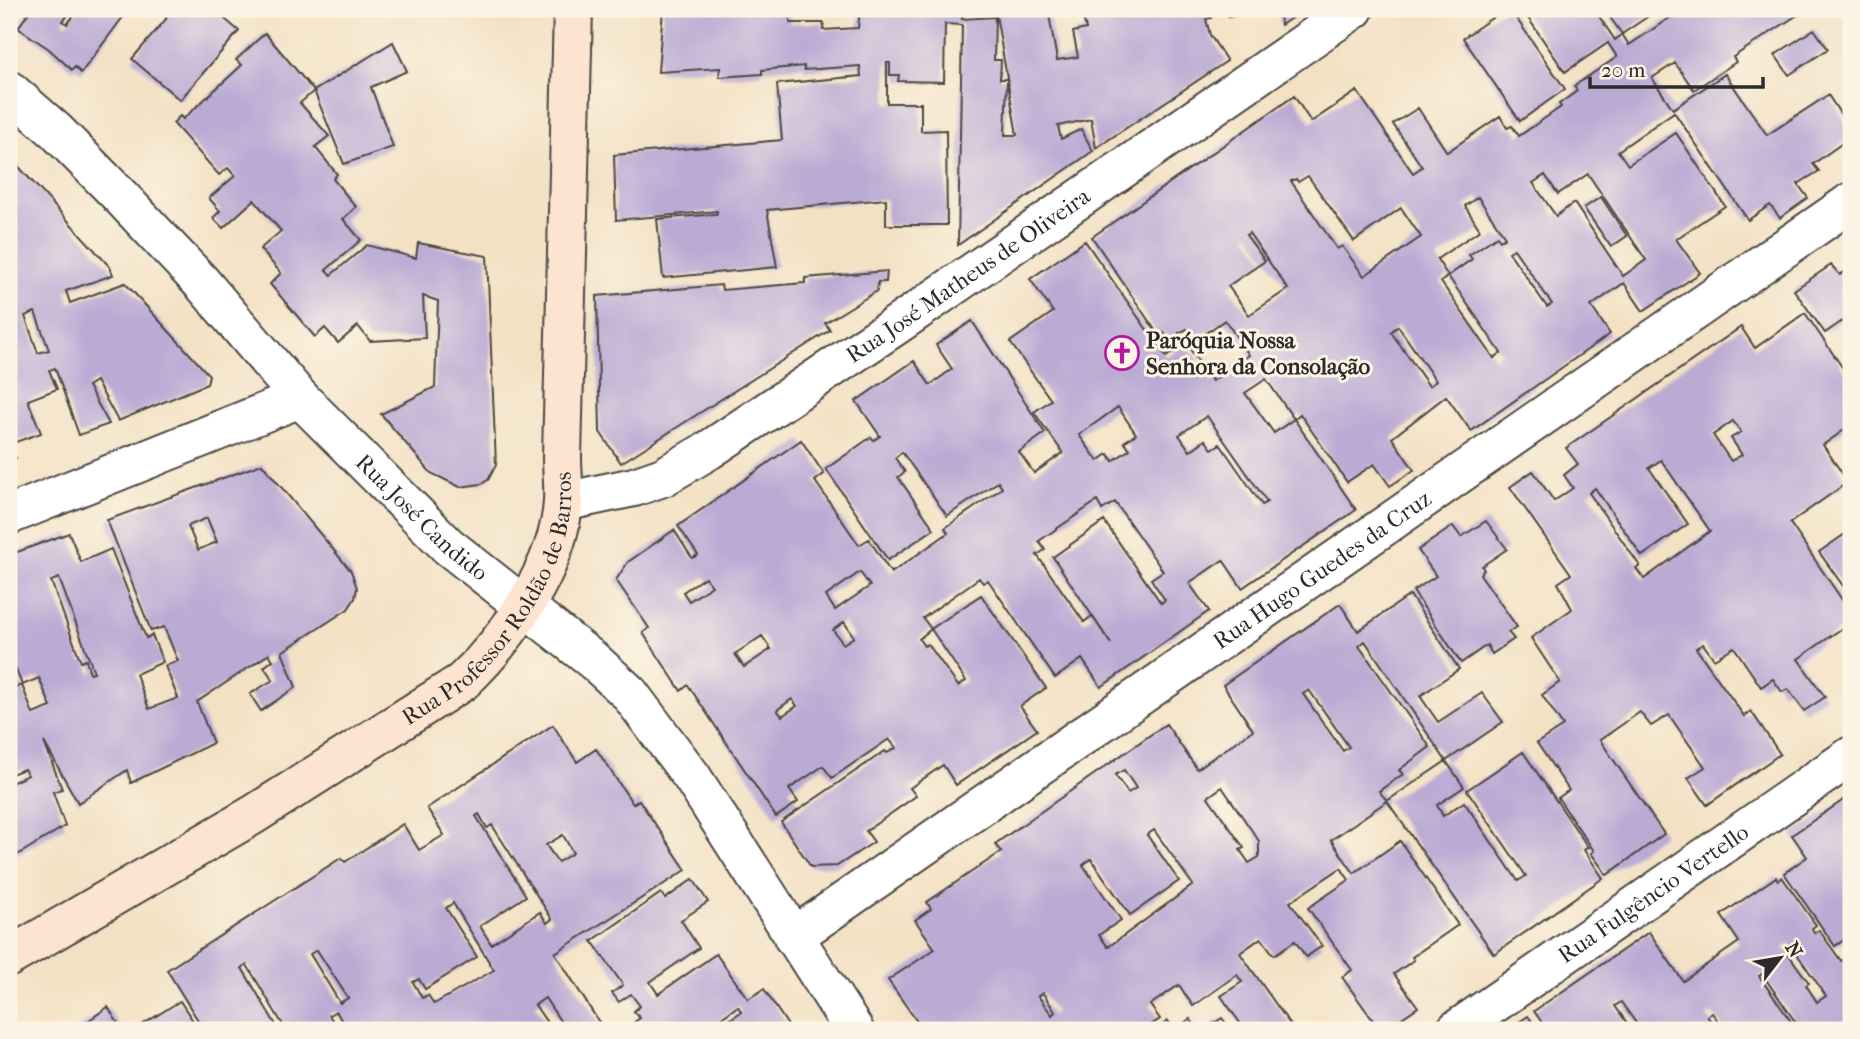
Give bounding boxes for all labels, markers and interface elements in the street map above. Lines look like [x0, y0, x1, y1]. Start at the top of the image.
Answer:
scale bar [1590, 46, 1764, 90]
text: 20 m [1601, 58, 1646, 82]
street label: Rua José Matheus de Oliveira [841, 182, 1096, 369]
place label: Paróquia Nossa Senhora da Consolação [1146, 327, 1370, 380]
church icon: Paróquia Nossa Senhora da Consolação [1103, 334, 1141, 372]
street label: Rua José Candido [350, 449, 493, 587]
street label: Rua Professor Roldão de Barros [397, 471, 577, 731]
street label: Rua Hugo Guedes da Cruz [1208, 485, 1436, 655]
street label: Rua Fulgêncio Vertello [1553, 818, 1754, 969]
north arrow [1744, 923, 1814, 993]
text: N [1781, 938, 1807, 962]

